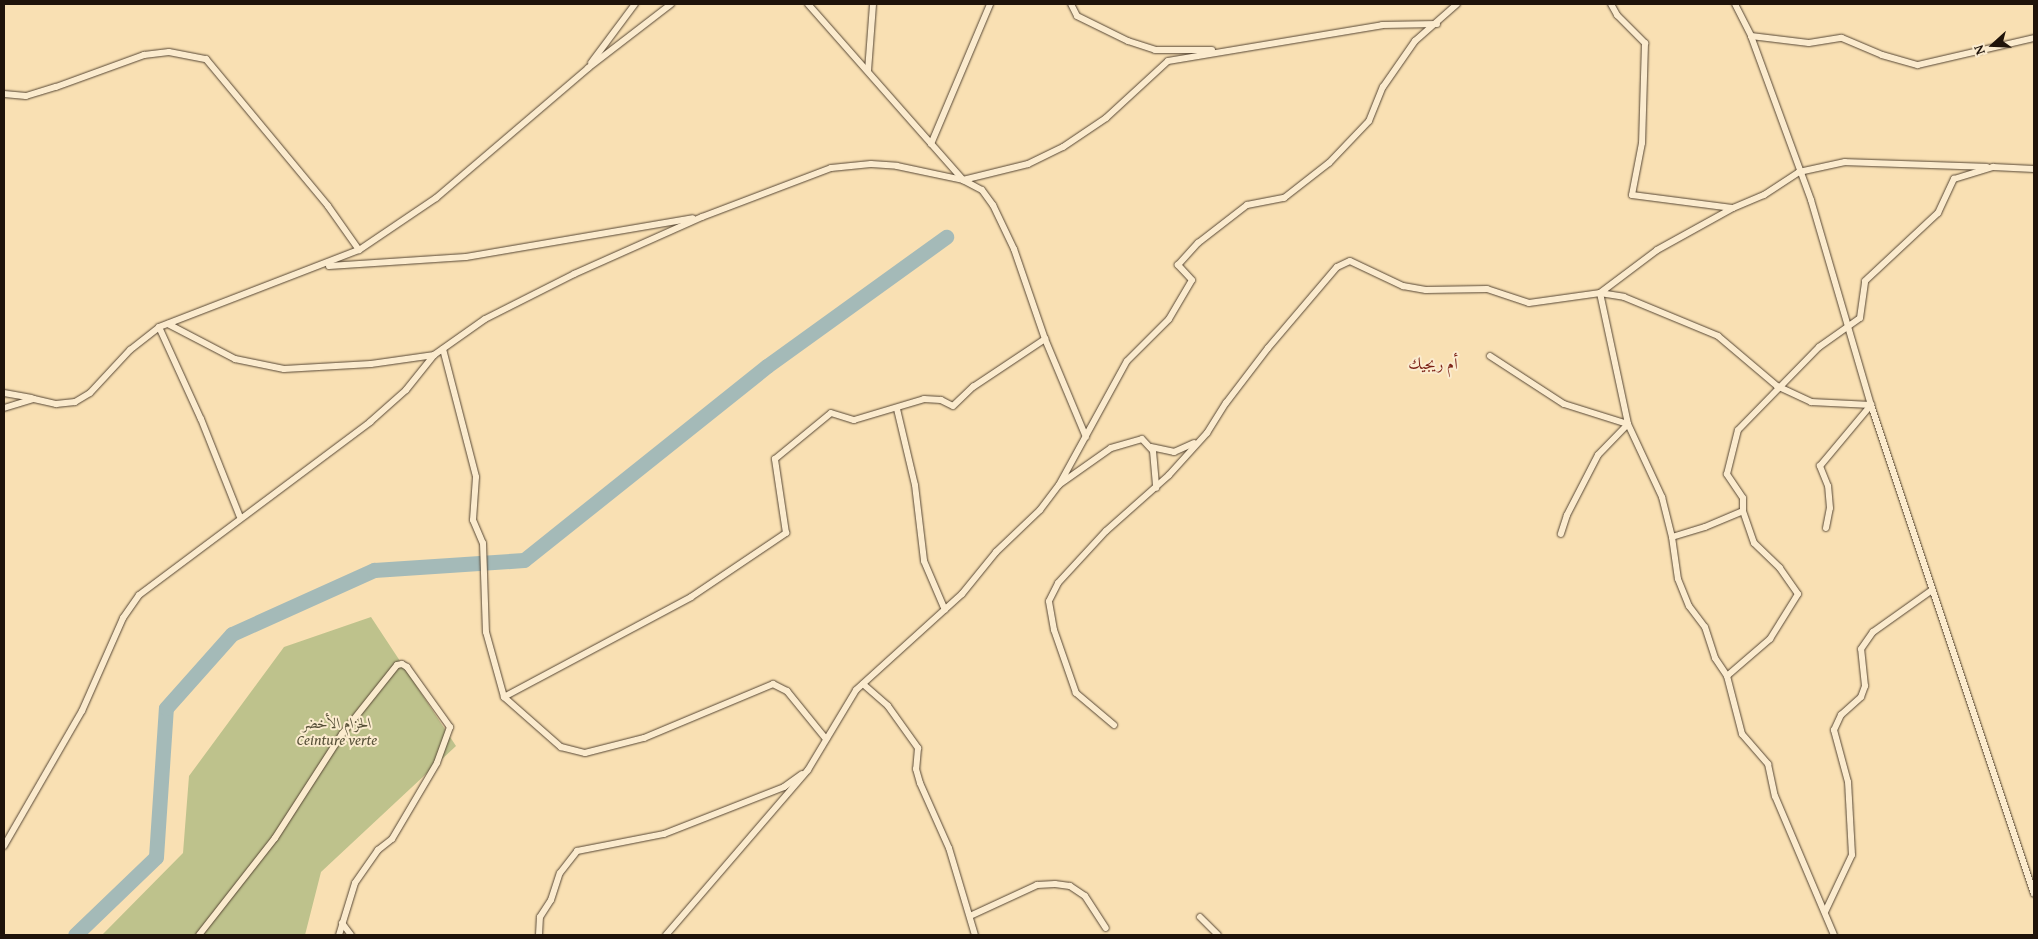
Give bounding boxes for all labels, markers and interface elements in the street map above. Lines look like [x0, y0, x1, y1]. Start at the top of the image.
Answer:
north arrow [1968, 20, 2018, 70]
text: N [1968, 42, 1990, 58]
district label: أم ريجيك [1408, 353, 1458, 373]
park label: الحزام الأخضر Ceinture verte [297, 713, 377, 748]

